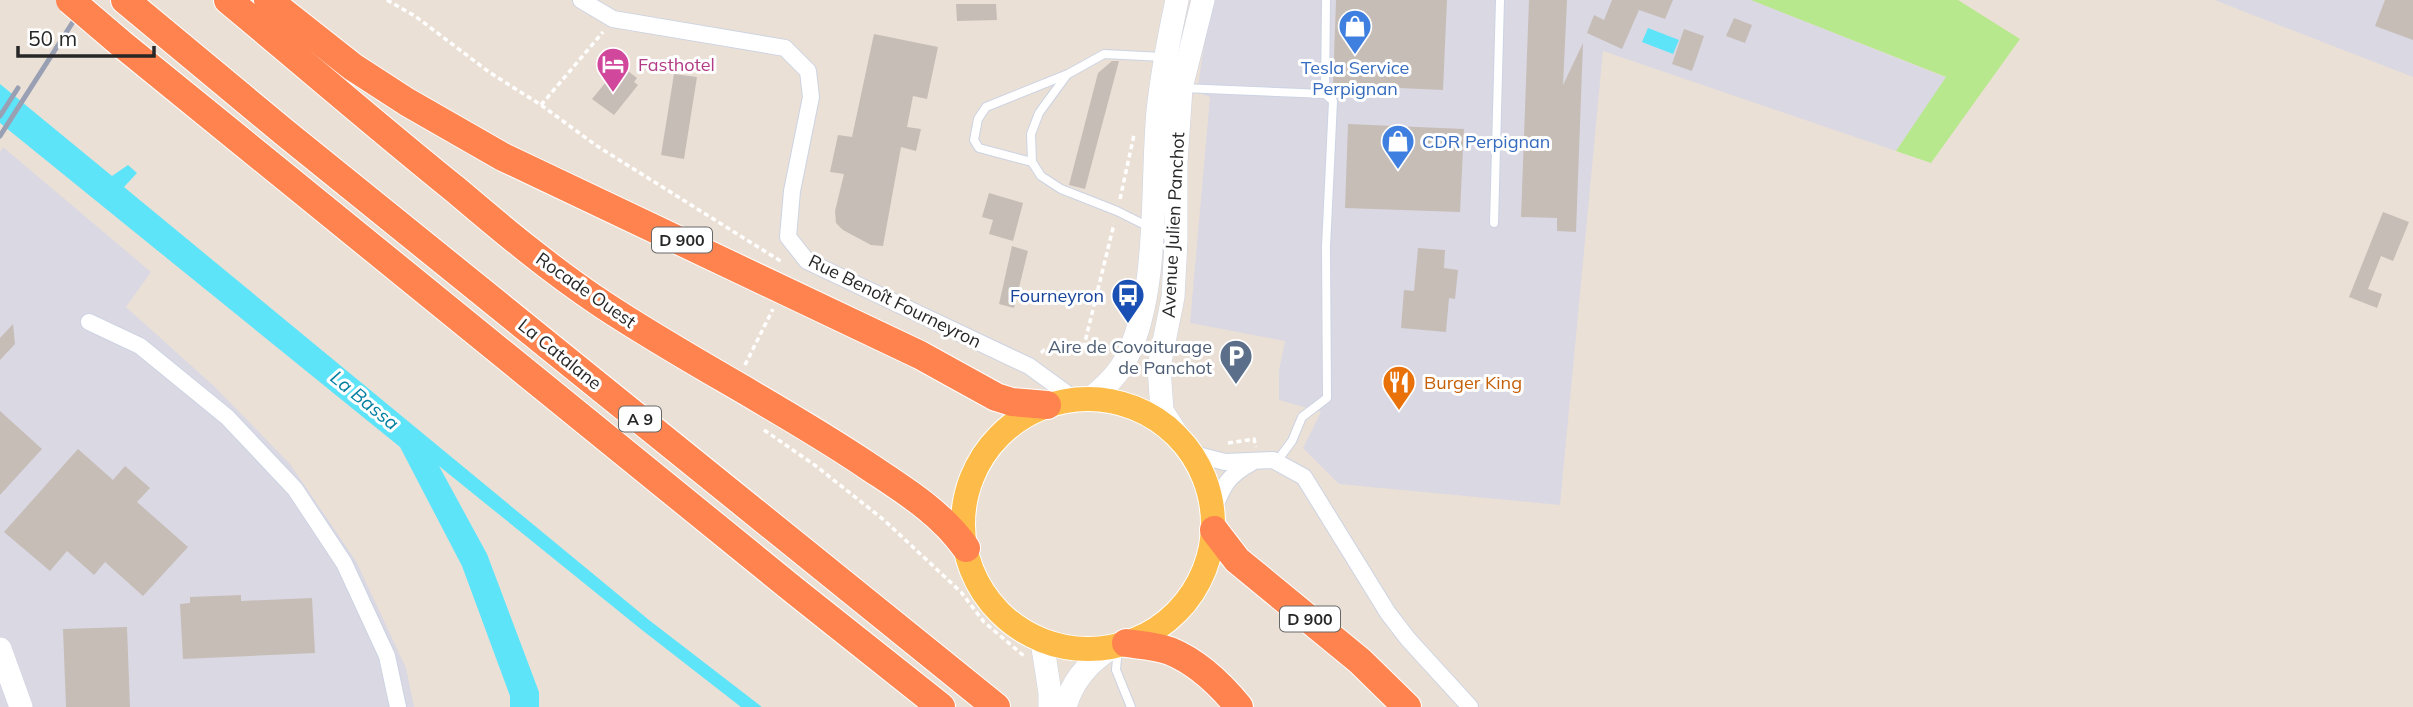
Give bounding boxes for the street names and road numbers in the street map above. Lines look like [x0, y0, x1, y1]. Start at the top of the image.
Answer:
street label: Avenue Julien Panchot [1157, 132, 1189, 318]
road number: D 900 [652, 228, 712, 252]
street label: Rocade Ouest [532, 247, 640, 333]
street label: Rue Benoît Fourneyron [805, 249, 985, 353]
street label: La Catalane [514, 313, 606, 395]
road number: A 9 [619, 406, 661, 432]
road number: D 900 [1280, 606, 1340, 632]

